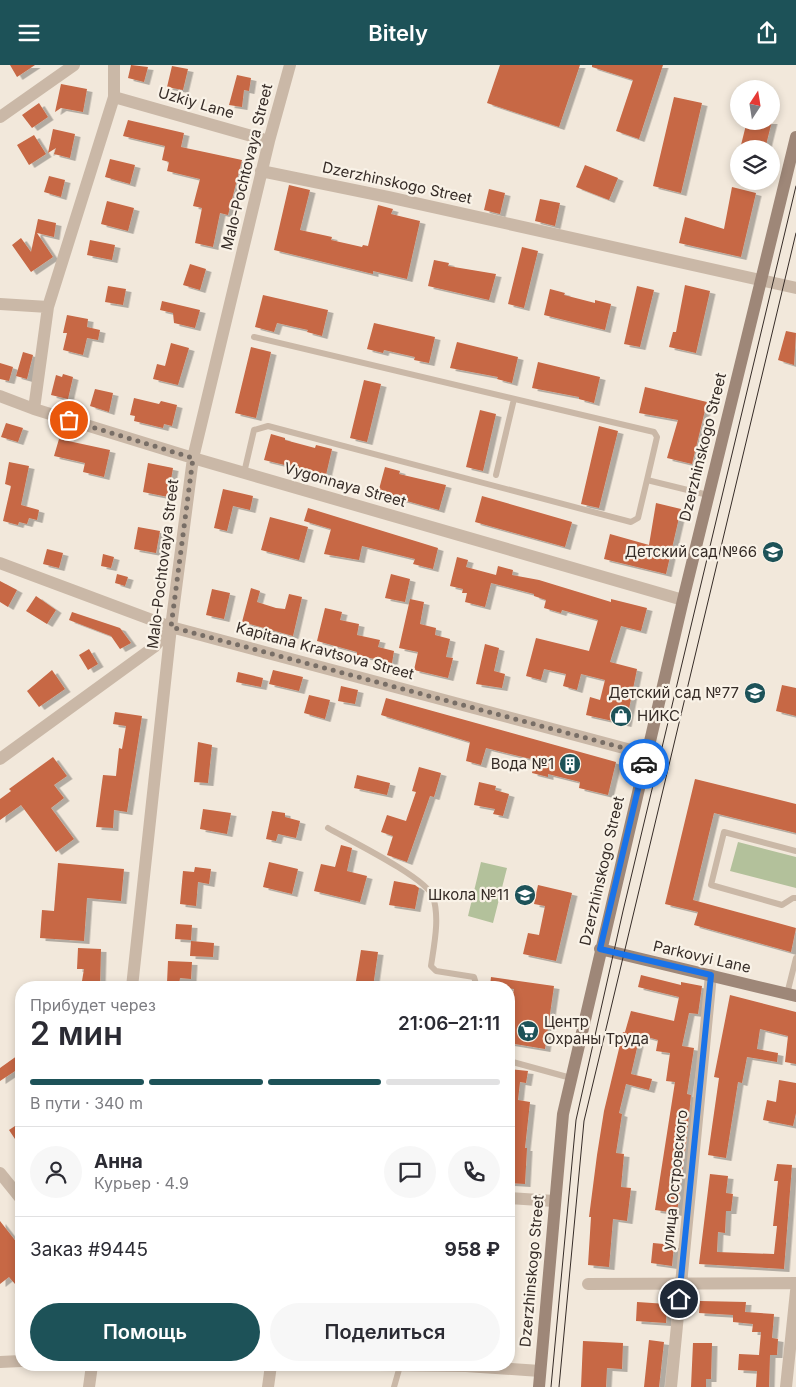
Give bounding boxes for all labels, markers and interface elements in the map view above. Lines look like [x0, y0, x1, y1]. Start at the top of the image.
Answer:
icon: menu [15, 19, 43, 47]
icon: share [753, 19, 781, 47]
text: Bitely [368, 20, 428, 46]
north arrow [730, 80, 780, 130]
map controls [730, 80, 780, 190]
street label: Malo-Pochtovaya Street [217, 82, 276, 252]
street label: Uzkiy Lane [156, 83, 236, 122]
button: layers [730, 140, 780, 190]
street label: Dzerzhinskogo Street [321, 157, 474, 208]
street label: Dzerzhinskogo Street [675, 371, 730, 523]
pin [48, 399, 90, 441]
icon: bag [55, 406, 83, 434]
street label: Vygonnaya Street [282, 458, 408, 511]
street label: Malo-Pochtovaya Street [143, 478, 182, 650]
school or university icon: Детский сад №66 [761, 540, 785, 564]
place label: Детский сад №66 [625, 542, 757, 561]
street label: Kapitana Kravtsova Street [234, 618, 416, 683]
school or university icon: Детский сад №77 [743, 681, 767, 705]
place label: Детский сад №77 [608, 683, 739, 702]
shop icon: НИКС [609, 704, 633, 728]
place label: НИКС [637, 706, 680, 725]
courier [619, 739, 669, 789]
icon: car [630, 750, 658, 778]
building icon: Вода №1 [558, 752, 582, 776]
place label: Вода №1 [491, 754, 554, 773]
street label: Dzerzhinskogo Street [575, 794, 628, 947]
school or university icon: Школа №11 [513, 883, 537, 907]
place label: Школа №11 [428, 885, 509, 904]
street label: Parkovyi Lane [651, 936, 753, 977]
text: Прибудет через [30, 995, 156, 1015]
text: 21:06–21:11 [398, 1012, 500, 1035]
place label: Центр Охраны Труда [544, 1012, 649, 1048]
text: 2 мин [30, 1014, 123, 1053]
supermarket icon: Центр Охраны Труда [516, 1019, 540, 1043]
text: В пути · 340 m [30, 1093, 143, 1113]
street label: улица Островского [658, 1109, 691, 1251]
button: person [30, 1146, 82, 1198]
button: chat [384, 1146, 436, 1198]
button: phone [448, 1146, 500, 1198]
text: Анна [94, 1150, 143, 1173]
text: Курьер · 4.9 [94, 1173, 189, 1193]
street label: Dzerzhinskogo Street [515, 1194, 548, 1348]
text: Заказ #9445 [30, 1238, 148, 1261]
text: 958 ₽ [445, 1238, 500, 1261]
pin [658, 1278, 700, 1320]
icon: home [665, 1285, 693, 1313]
button: Помощь [30, 1303, 260, 1361]
button: Поделиться [270, 1303, 500, 1361]

